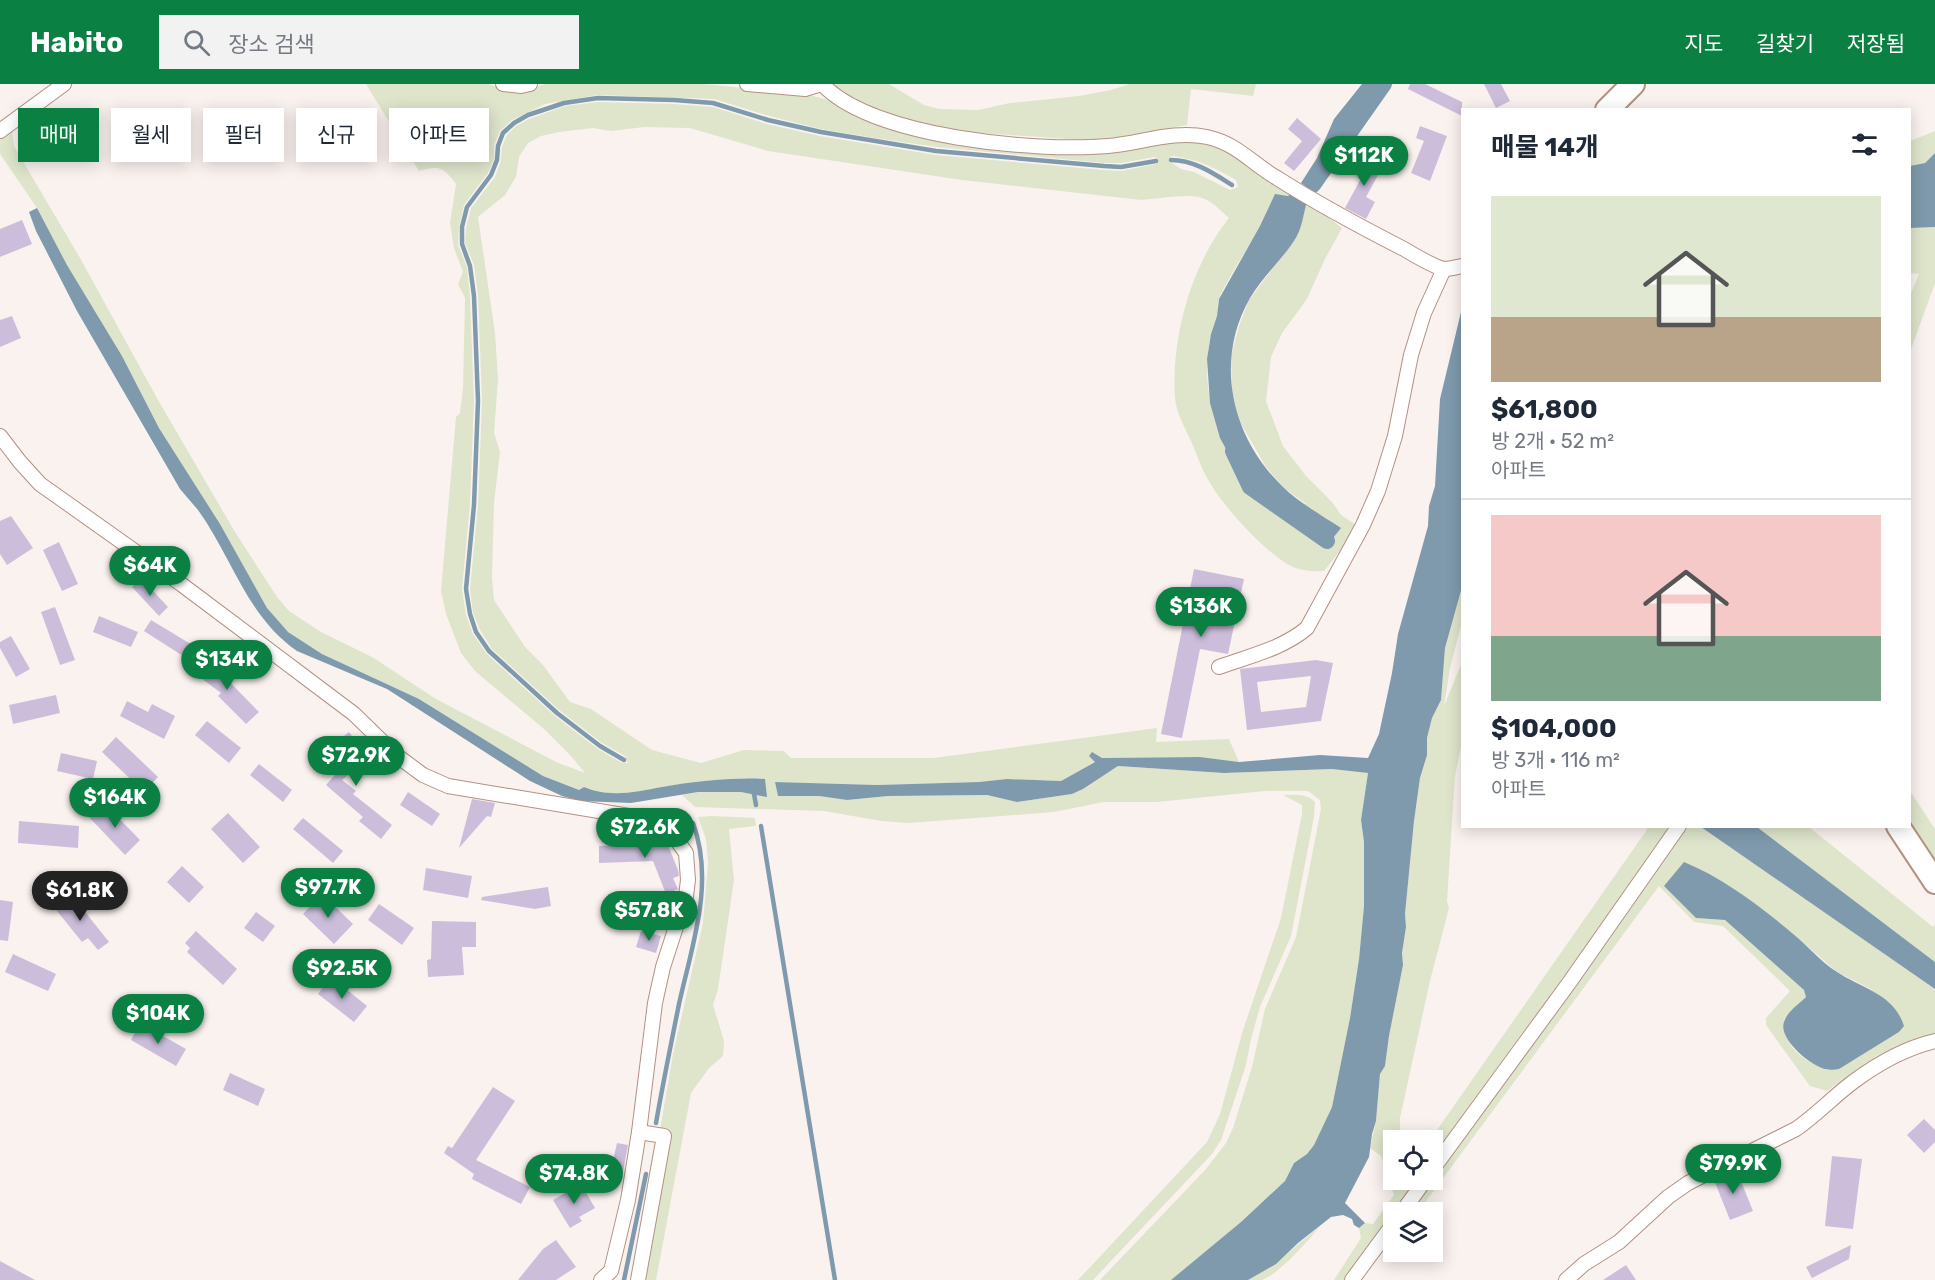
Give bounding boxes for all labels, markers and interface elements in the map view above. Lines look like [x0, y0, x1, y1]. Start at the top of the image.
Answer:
search box [159, 15, 579, 69]
text: Habito [30, 26, 123, 59]
icon: search [180, 26, 213, 59]
text: 장소 검색 [228, 31, 315, 58]
text: 지도 [1684, 31, 1723, 56]
text: 길찾기 [1756, 31, 1814, 56]
text: 저장됨 [1847, 31, 1905, 56]
chip: 매매 [18, 108, 99, 162]
chip: 월세 [111, 108, 191, 162]
chip: 필터 [203, 108, 284, 162]
chip: 신규 [296, 108, 377, 162]
chip: 아파트 [389, 108, 489, 162]
icon: filters [1848, 128, 1881, 161]
text: 매물 14개 [1491, 132, 1599, 163]
pin: $112K [1322, 136, 1406, 187]
text: $112K [1334, 143, 1394, 167]
icon: home [1632, 235, 1740, 343]
text: $61,800 [1491, 394, 1598, 425]
text: 방 2개 · 52 m² [1491, 429, 1614, 453]
text: 아파트 [1491, 458, 1546, 482]
pin: $64K [114, 546, 186, 597]
text: $64K [123, 553, 177, 577]
icon: home [1632, 554, 1740, 662]
pin: $136K [1159, 587, 1243, 638]
text: $136K [1170, 594, 1232, 618]
pin: $134K [185, 640, 269, 691]
text: $134K [195, 647, 259, 671]
text: $104,000 [1491, 713, 1617, 744]
pin: $72.9K [307, 736, 405, 787]
text: $72.9K [322, 743, 390, 767]
text: 방 3개 · 116 m² [1491, 748, 1620, 772]
text: 아파트 [1491, 777, 1546, 801]
pin: $164K [73, 778, 157, 829]
text: $164K [83, 785, 147, 809]
pin: $72.6K [596, 808, 694, 859]
text: $72.6K [610, 815, 680, 839]
pin: $97.7K [279, 868, 377, 919]
pin: $61.8K [31, 871, 129, 922]
text: $97.7K [295, 875, 361, 899]
text: $61.8K [46, 878, 114, 902]
pin: $57.8K [600, 891, 698, 942]
text: $57.8K [615, 898, 684, 922]
pin: $92.5K [293, 949, 391, 1000]
text: $92.5K [306, 956, 378, 980]
pin: $104K [116, 994, 200, 1045]
text: $104K [126, 1001, 190, 1025]
map controls [1383, 1130, 1443, 1262]
button: locate [1383, 1130, 1443, 1190]
pin: $79.9K [1684, 1144, 1782, 1195]
text: $79.9K [1699, 1151, 1767, 1175]
pin: $74.8K [525, 1154, 623, 1205]
text: $74.8K [539, 1161, 609, 1185]
button: layers [1383, 1202, 1443, 1262]

